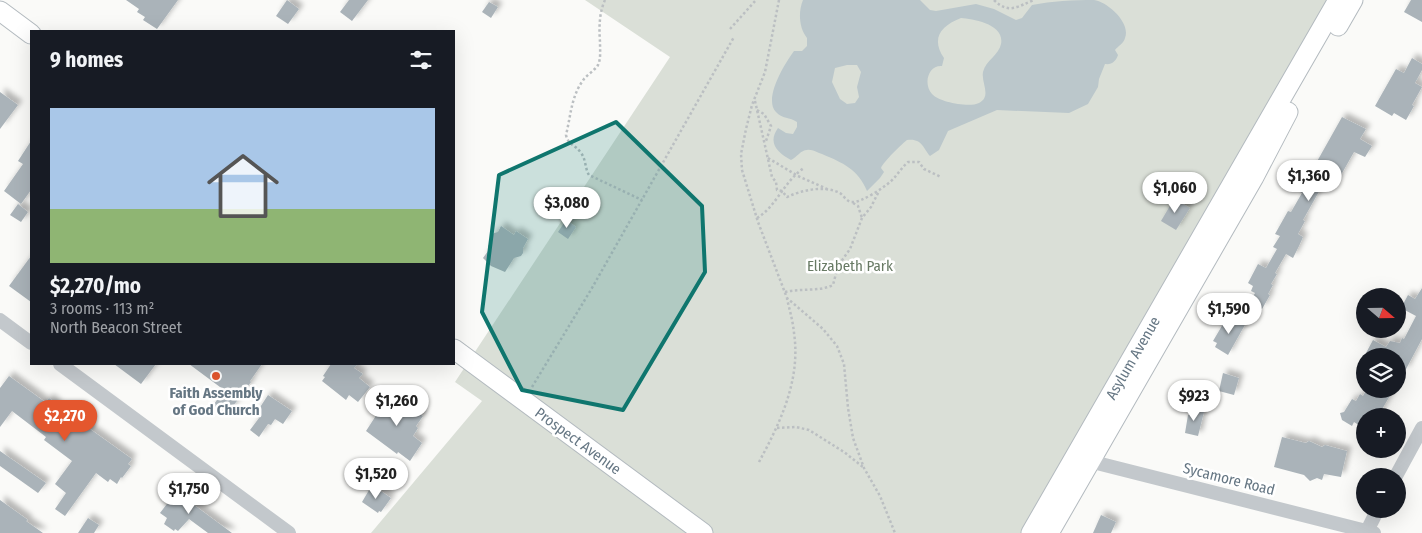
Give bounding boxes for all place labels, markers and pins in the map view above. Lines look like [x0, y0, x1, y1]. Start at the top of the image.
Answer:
pin: $1,360 [1268, 160, 1350, 202]
pin: $1,060 [1134, 172, 1216, 214]
pin: $3,080 [526, 186, 608, 229]
pin: $1,590 [1188, 292, 1270, 335]
marker: Faith Assembly of God Church [210, 370, 222, 382]
pin: $923 [1164, 380, 1224, 422]
place label: Faith Assembly of God Church [170, 384, 263, 419]
pin: $1,260 [356, 384, 438, 427]
pin: $2,270 [24, 400, 106, 442]
pin: $1,520 [335, 458, 417, 500]
pin: $1,750 [148, 472, 230, 515]

